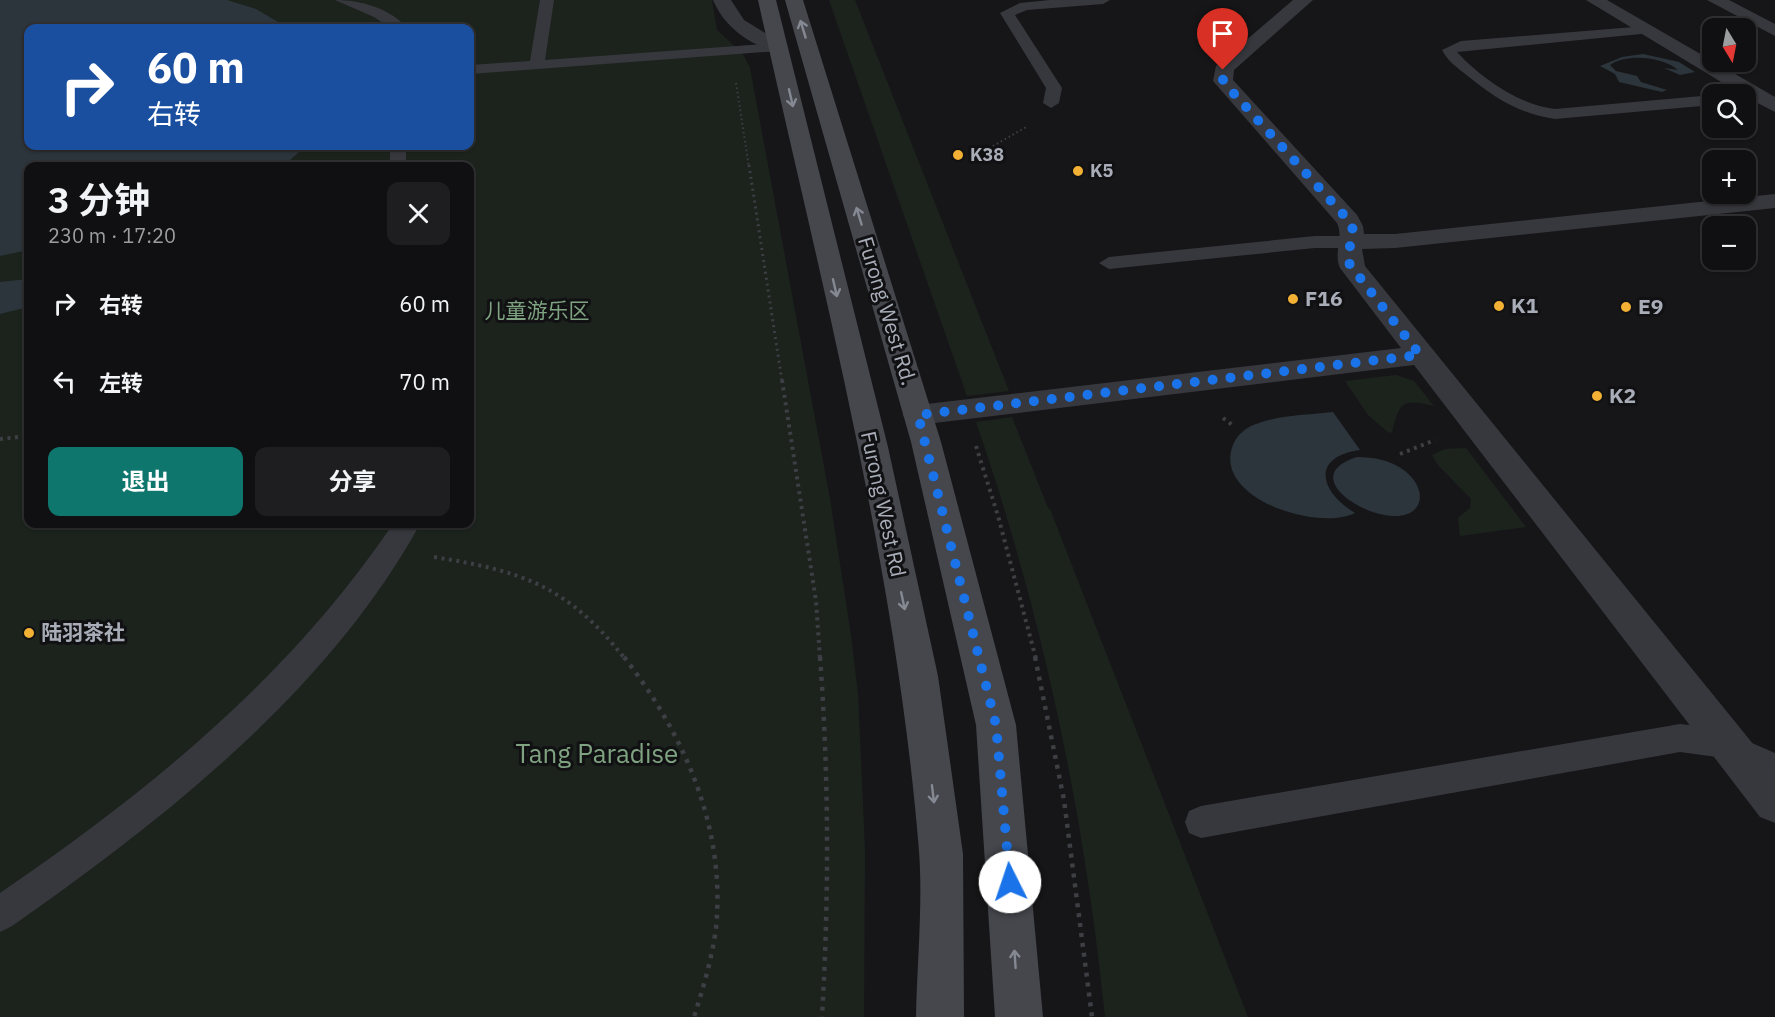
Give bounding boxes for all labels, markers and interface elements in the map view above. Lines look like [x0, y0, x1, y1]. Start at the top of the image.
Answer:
pin [1197, 8, 1248, 70]
icon: arrive [1206, 17, 1239, 50]
north arrow [1702, 18, 1756, 72]
map controls [1702, 18, 1756, 270]
one-way arrow [797, 20, 808, 39]
text: 60 m [147, 40, 245, 95]
icon: right [48, 48, 126, 126]
button: search [1702, 84, 1756, 138]
one-way arrow [786, 87, 797, 107]
text: 右转 [147, 96, 201, 131]
place label: K38 [970, 143, 1004, 166]
marker: K38 [951, 148, 965, 162]
button: + [1702, 150, 1756, 204]
place label: K5 [1090, 159, 1114, 182]
marker: K5 [1071, 164, 1085, 178]
text: 3 分钟 [48, 176, 150, 223]
button: close [387, 182, 450, 245]
one-way arrow [853, 207, 864, 226]
button: − [1702, 216, 1756, 270]
text: 230 m · 17:20 [48, 222, 176, 249]
street label: Furong West Rd. [852, 233, 924, 388]
one-way arrow [829, 278, 841, 297]
place label: F16 [1305, 284, 1343, 312]
icon: right [48, 287, 81, 320]
text: 60 m [399, 289, 450, 318]
text: 右转 [99, 290, 143, 319]
place label: K1 [1511, 291, 1539, 319]
marker: F16 [1286, 292, 1300, 306]
place label: E9 [1638, 292, 1663, 320]
park label: 儿童游乐区 [485, 296, 590, 324]
marker: K1 [1492, 299, 1506, 313]
marker: E9 [1619, 300, 1633, 314]
icon: left [48, 365, 81, 398]
text: 70 m [399, 367, 450, 396]
text: 左转 [99, 368, 143, 397]
place label: K2 [1609, 381, 1636, 409]
marker: K2 [1590, 389, 1604, 403]
street label: Furong West Rd [855, 428, 913, 579]
button: 退出 [48, 447, 243, 516]
button: 分享 [255, 447, 450, 516]
one-way arrow [898, 591, 909, 611]
place label: 陆羽茶社 [41, 618, 125, 646]
marker: 陆羽茶社 [22, 626, 36, 640]
park label: Tang Paradise [516, 736, 678, 770]
one-way arrow [928, 783, 939, 803]
position arrow [978, 850, 1042, 914]
one-way arrow [1009, 949, 1020, 969]

